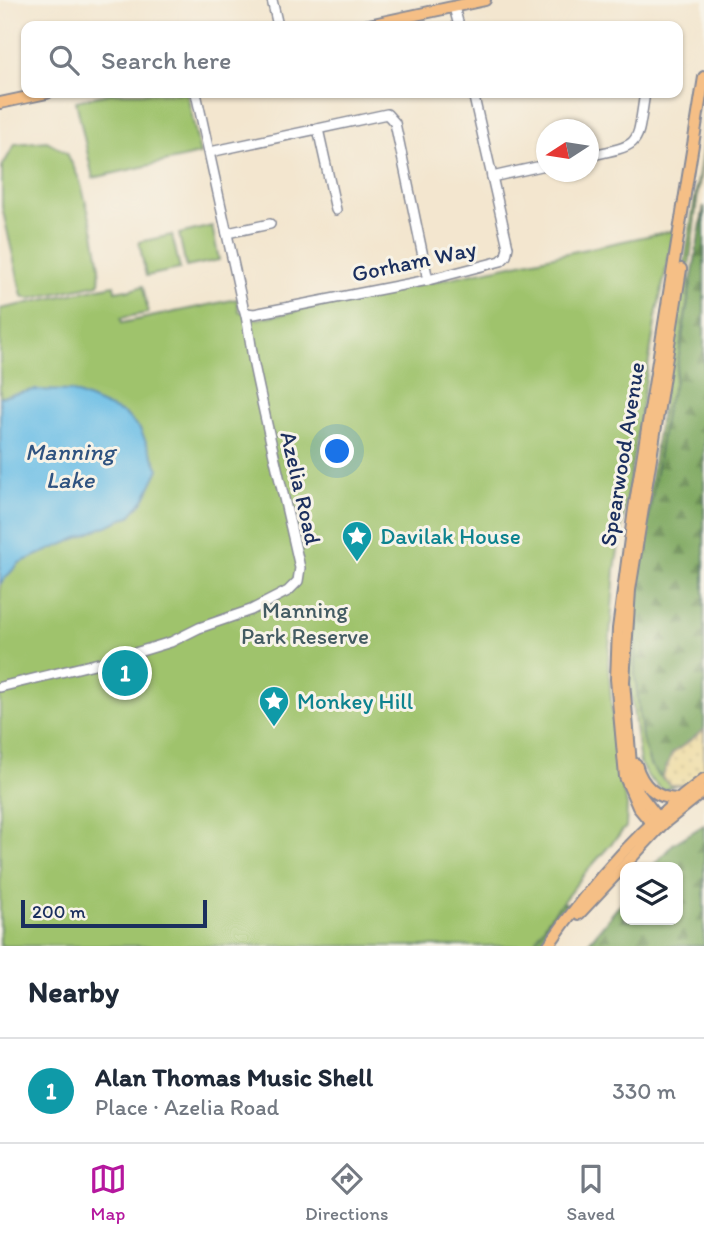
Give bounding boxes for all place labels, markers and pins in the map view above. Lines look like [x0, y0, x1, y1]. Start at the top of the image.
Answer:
place icon: Davilak House [340, 519, 374, 563]
place label: Davilak House [380, 522, 521, 550]
pin: 1 [102, 647, 148, 699]
place icon: Monkey Hill [257, 684, 291, 728]
place label: Monkey Hill [297, 687, 414, 715]

